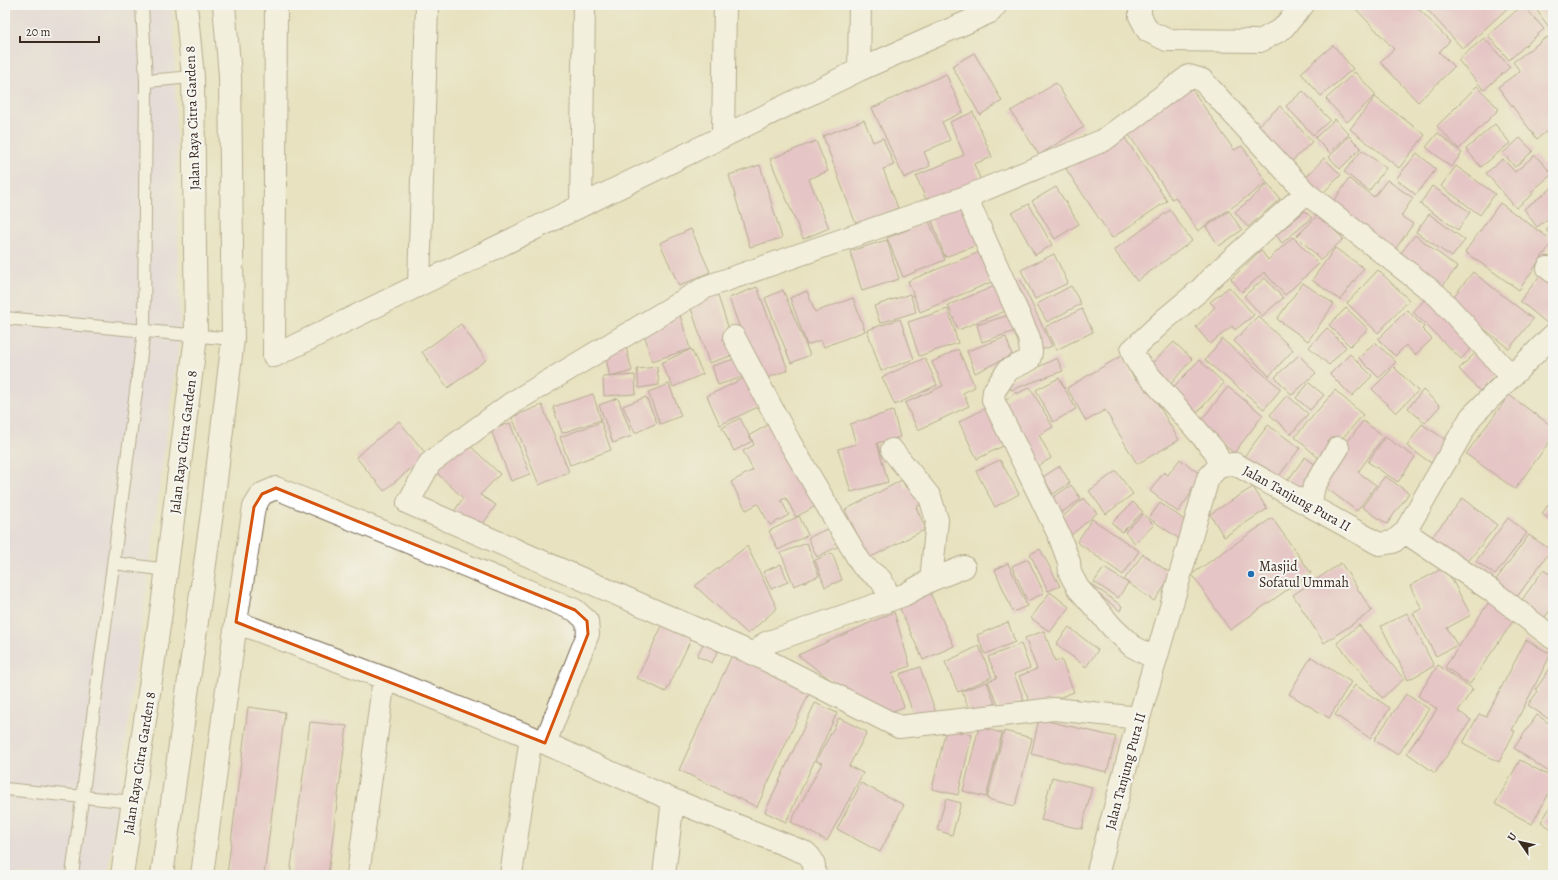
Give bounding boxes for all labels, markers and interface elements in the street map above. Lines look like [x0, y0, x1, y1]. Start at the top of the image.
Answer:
scale bar [20, 18, 99, 44]
text: 20 m [26, 24, 50, 40]
street label: Jalan Raya Citra Garden 8 [180, 45, 205, 190]
street label: Jalan Raya Citra Garden 8 [165, 369, 202, 515]
street label: Jalan Tanjung Pura II [1239, 461, 1354, 536]
place label: Masjid Sofatul Ummah [1259, 557, 1350, 592]
marker: Masjid Sofatul Ummah [1246, 569, 1256, 579]
street label: Jalan Raya Citra Garden 8 [119, 690, 160, 836]
street label: Jalan Tanjung Pura II [1101, 710, 1150, 832]
north arrow [1500, 822, 1540, 862]
text: U [1504, 829, 1521, 844]

